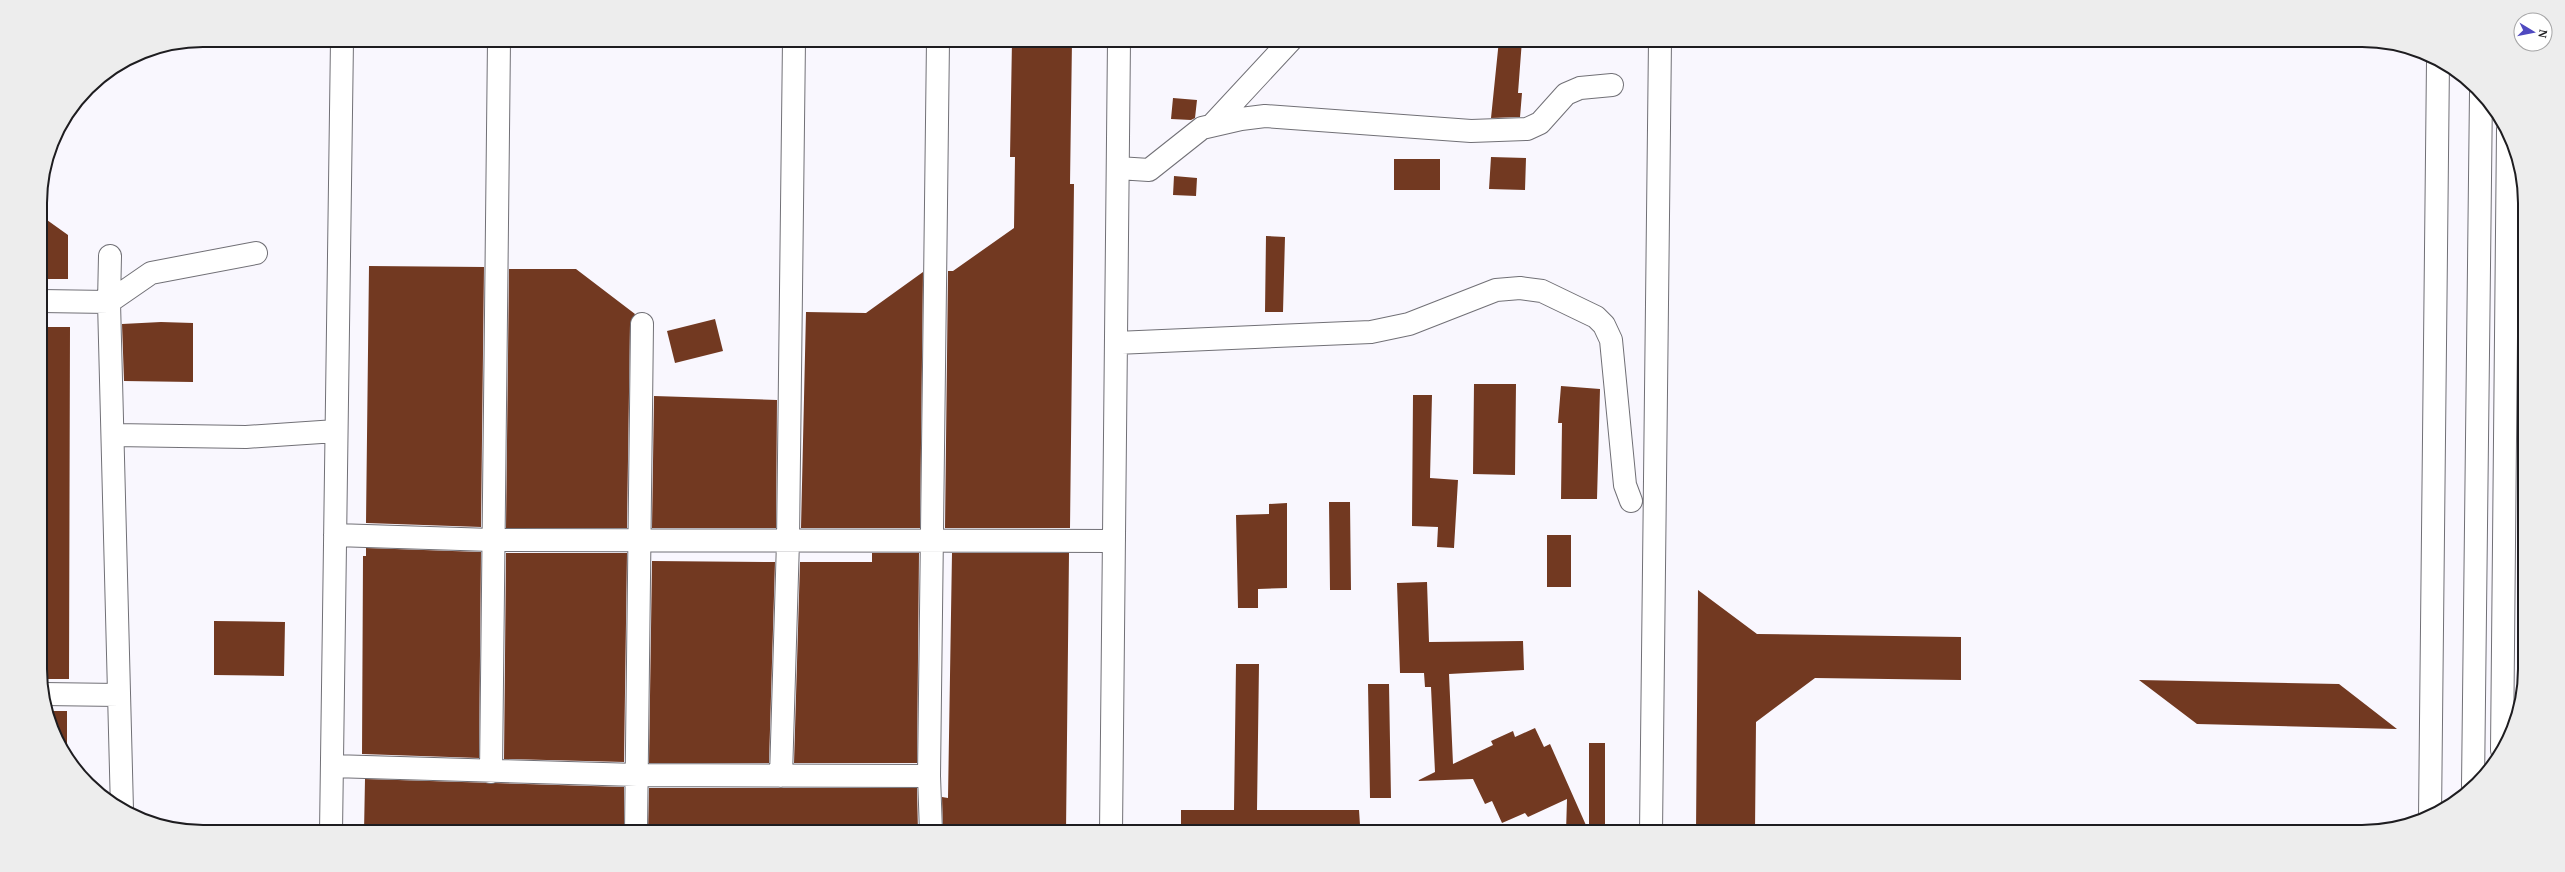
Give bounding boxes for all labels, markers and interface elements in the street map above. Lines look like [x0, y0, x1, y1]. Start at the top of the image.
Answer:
north arrow [2513, 12, 2553, 52]
text: N [2535, 28, 2550, 40]

